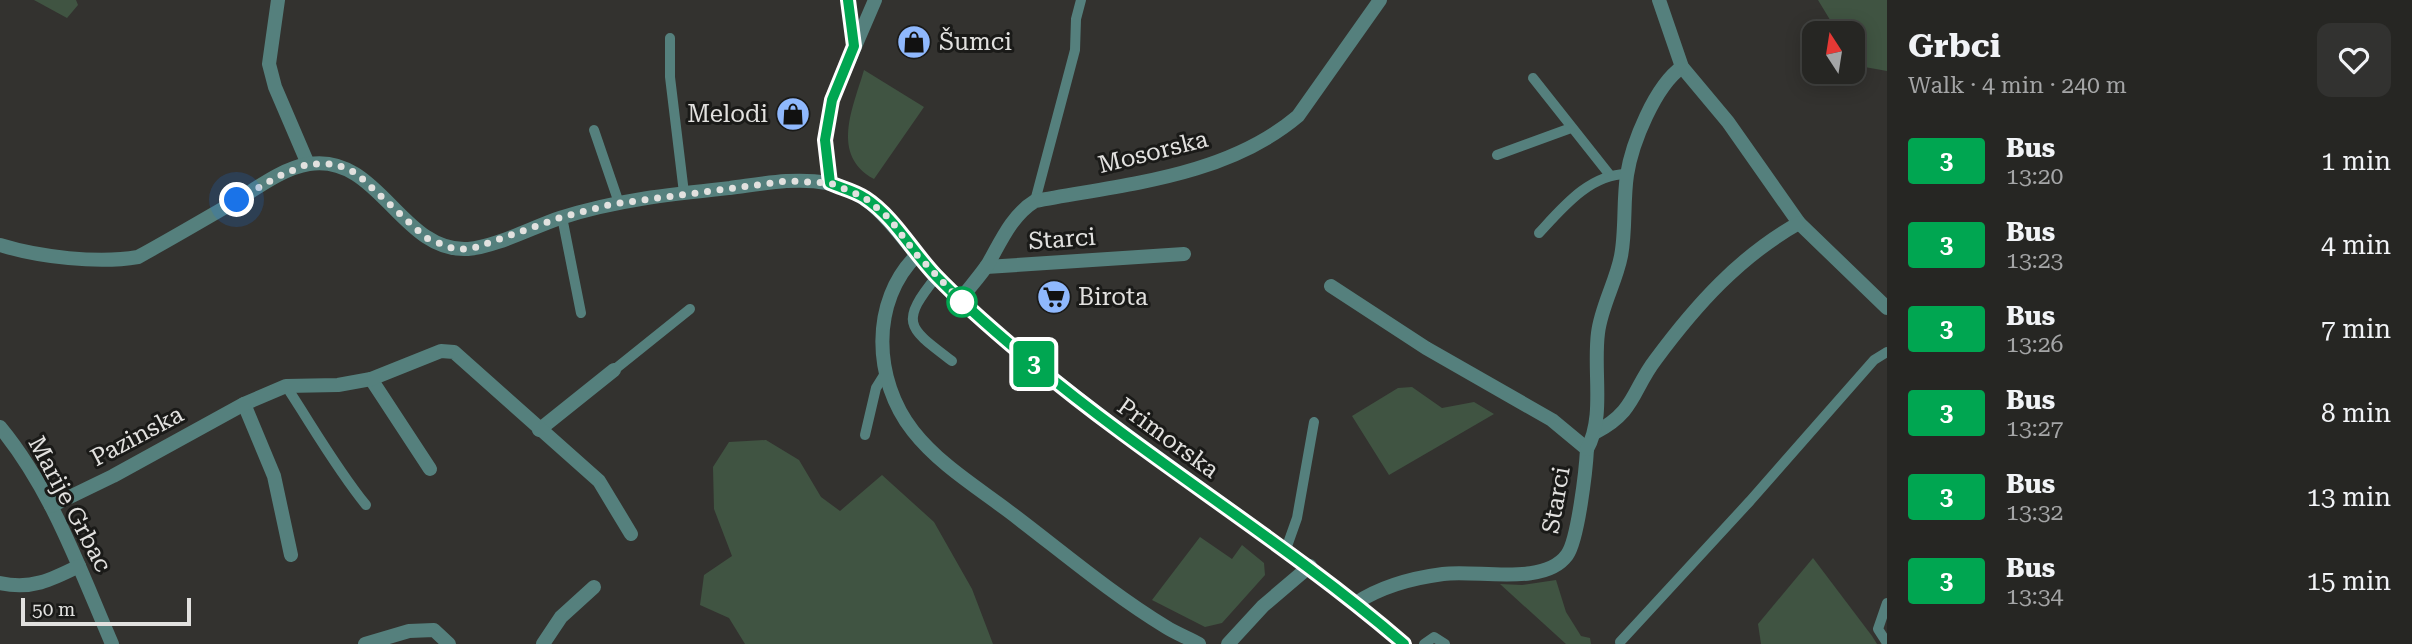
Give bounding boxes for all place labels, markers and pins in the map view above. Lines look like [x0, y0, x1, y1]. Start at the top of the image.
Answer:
shop icon: Šumci [895, 23, 933, 61]
place label: Šumci [939, 27, 1012, 56]
shop icon: Melodi [774, 95, 812, 133]
place label: Melodi [687, 100, 768, 128]
supermarket icon: Birota [1035, 278, 1073, 316]
place label: Birota [1078, 283, 1148, 311]
unlabelled marker [947, 287, 977, 317]

